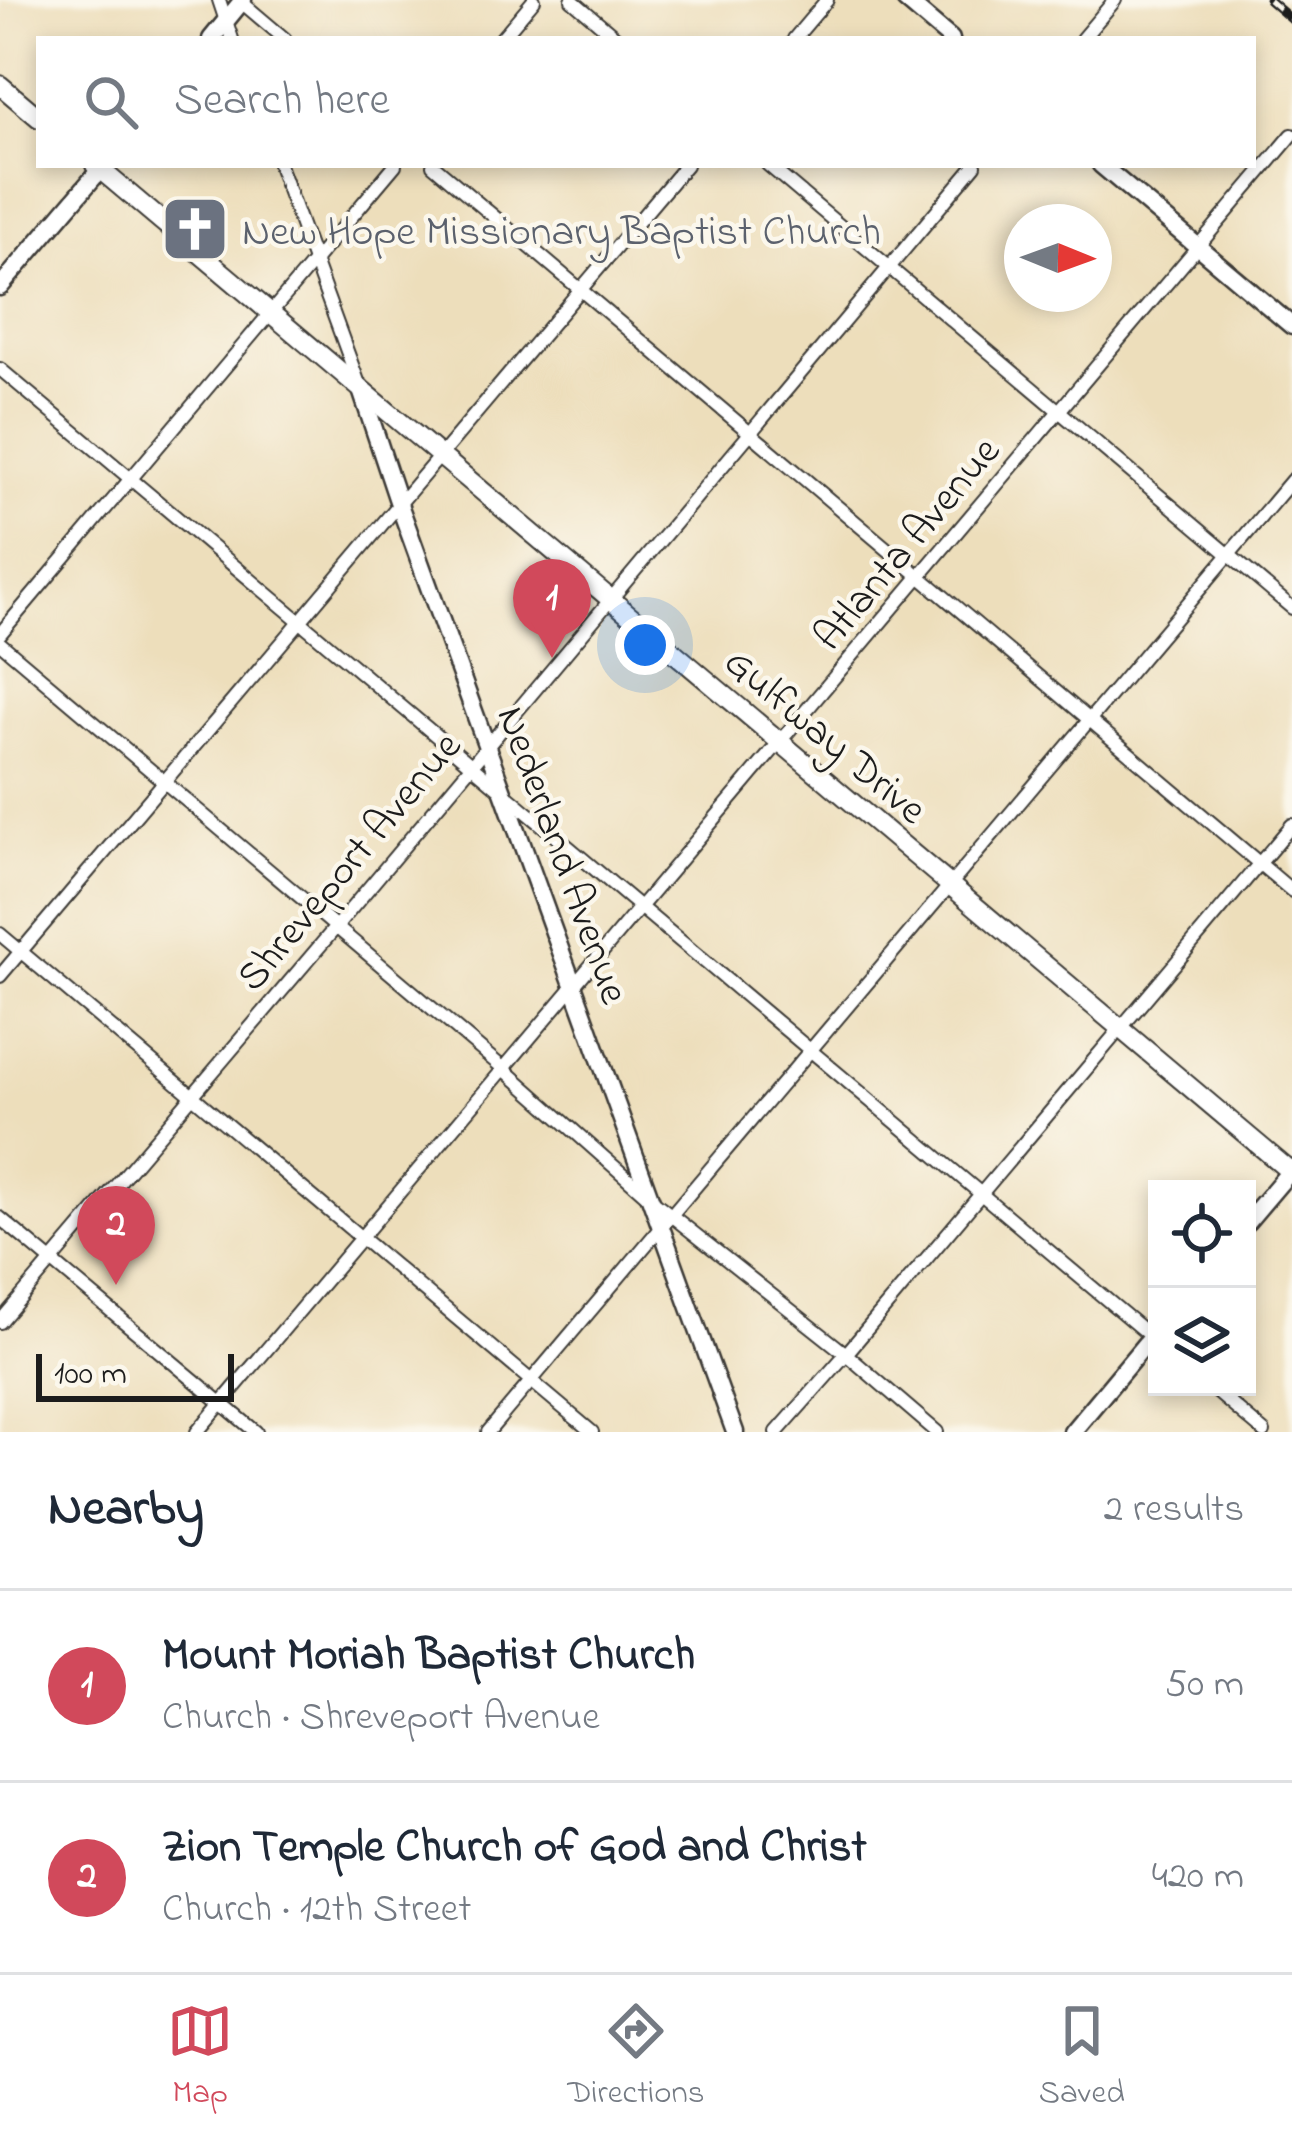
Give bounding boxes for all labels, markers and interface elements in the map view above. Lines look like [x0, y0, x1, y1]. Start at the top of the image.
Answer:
search box [36, 36, 1256, 168]
icon: search [78, 69, 144, 135]
text: Search here [174, 69, 390, 135]
church icon: New Hope Missionary Baptist Church [160, 194, 230, 264]
place label: New Hope Missionary Baptist Church [242, 203, 881, 264]
north arrow [1004, 204, 1112, 312]
street label: Atlanta Avenue [800, 424, 1017, 665]
pin: 1 [513, 559, 591, 658]
your location [615, 615, 675, 675]
street label: Gulfway Drive [709, 634, 939, 841]
street label: Nederland Avenue [479, 698, 643, 1013]
street label: Shreveport Avenue [223, 719, 478, 1006]
map controls [1148, 1180, 1256, 1396]
button: locate [1148, 1180, 1256, 1288]
pin: 2 [77, 1186, 155, 1285]
button: layers [1148, 1288, 1256, 1396]
scale bar [36, 1348, 234, 1401]
text: 100 m [54, 1351, 127, 1399]
text: Nearby [48, 1473, 204, 1548]
text: 2 results [1104, 1482, 1244, 1539]
text: Mount Moriah Baptist Church [162, 1624, 695, 1690]
text: 1 [81, 1657, 93, 1714]
text: 50 m [1165, 1657, 1244, 1714]
text: Church · Shreveport Avenue [162, 1690, 600, 1747]
text: Zion Temple Church of God and Christ [162, 1816, 867, 1882]
text: 2 [77, 1849, 97, 1906]
text: 420 m [1152, 1849, 1244, 1906]
text: Church · 12th Street [162, 1882, 471, 1939]
tab: Map [167, 1998, 233, 2118]
tab: Directions [567, 1998, 704, 2118]
tab: Saved [1039, 1998, 1125, 2118]

